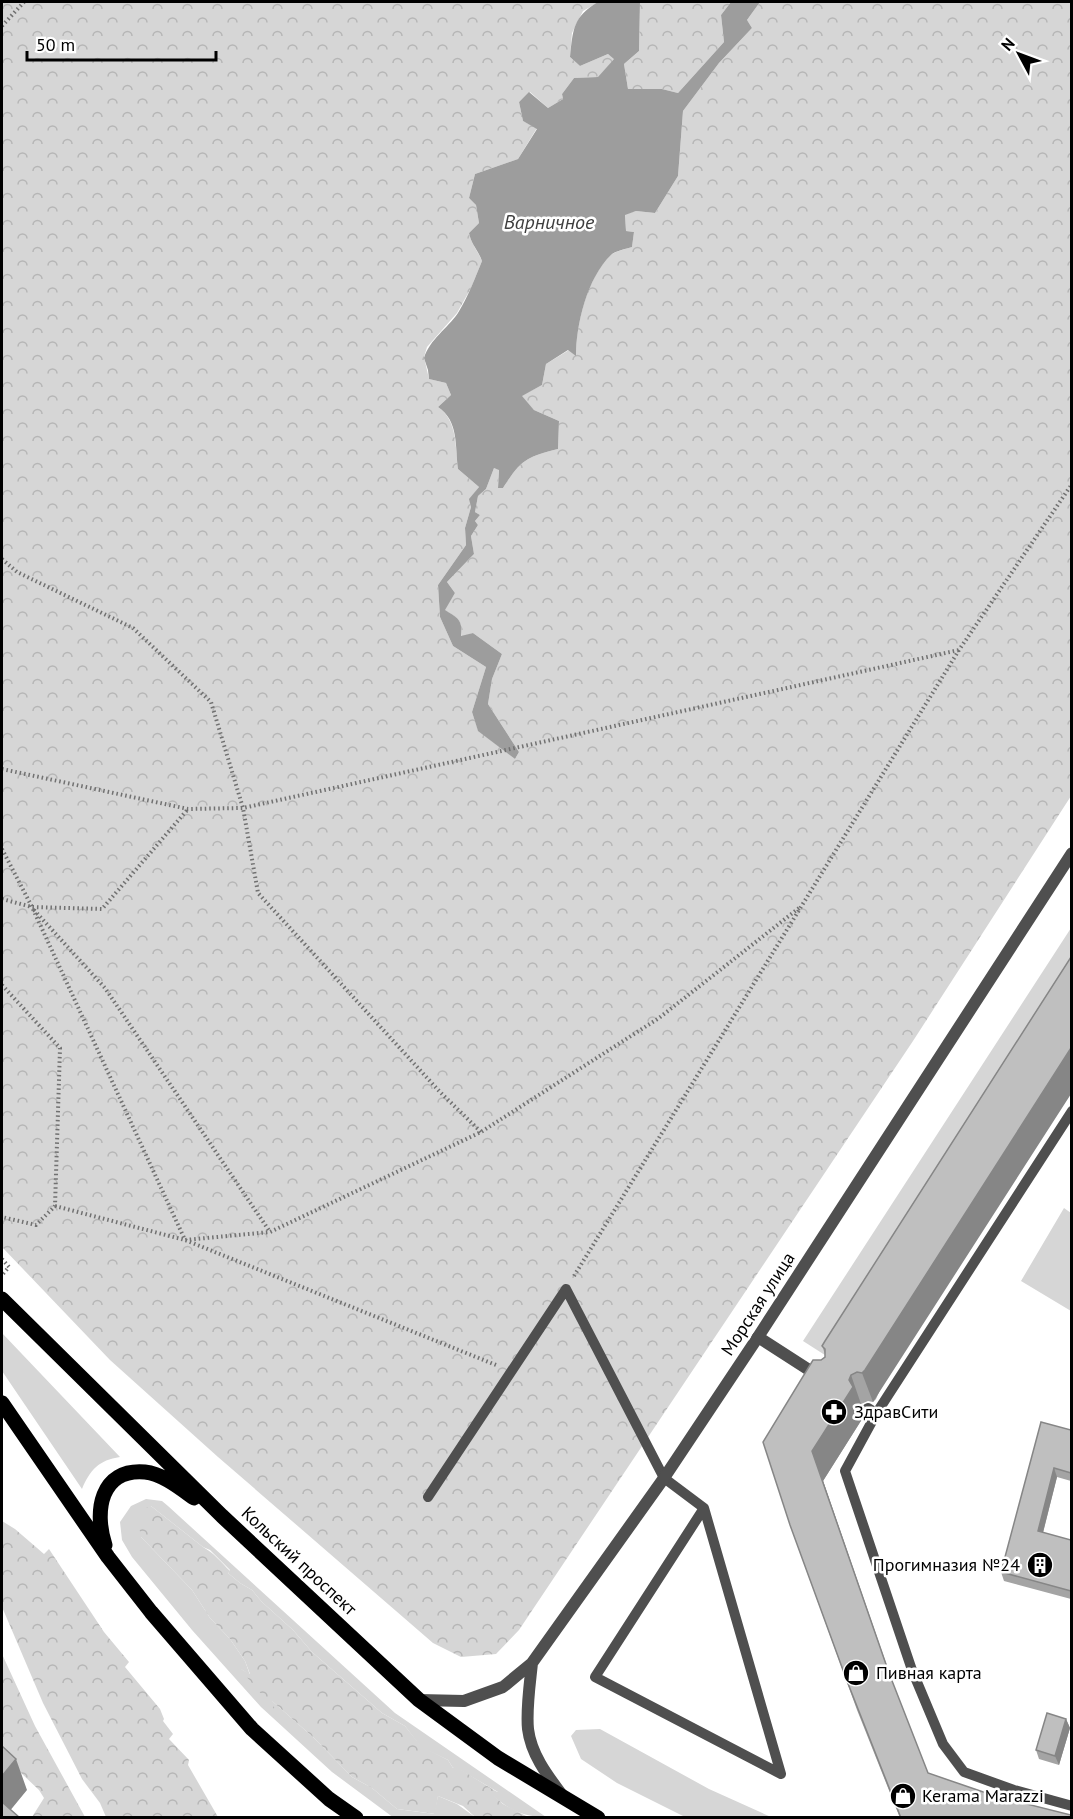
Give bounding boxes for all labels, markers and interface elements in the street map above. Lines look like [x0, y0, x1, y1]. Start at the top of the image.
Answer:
scale bar [27, 24, 216, 62]
north arrow [989, 24, 1049, 84]
text: 50 m [36, 33, 75, 56]
text: N [997, 34, 1019, 55]
water label: Варничное [504, 209, 595, 235]
street label: Морская улица [716, 1248, 799, 1360]
pharmacy icon: ЗдравСити [819, 1397, 849, 1427]
place label: ЗдравСити [854, 1400, 938, 1423]
street label: Кольский проспект [237, 1501, 362, 1621]
building icon: Прогимназия №24 [1025, 1550, 1055, 1580]
place label: Прогимназия №24 [873, 1553, 1020, 1576]
shop icon: Пивная карта [841, 1658, 871, 1688]
place label: Пивная карта [876, 1661, 982, 1684]
shop icon: Kerama Marazzi [888, 1781, 918, 1811]
place label: Kerama Marazzi [922, 1784, 1044, 1807]

